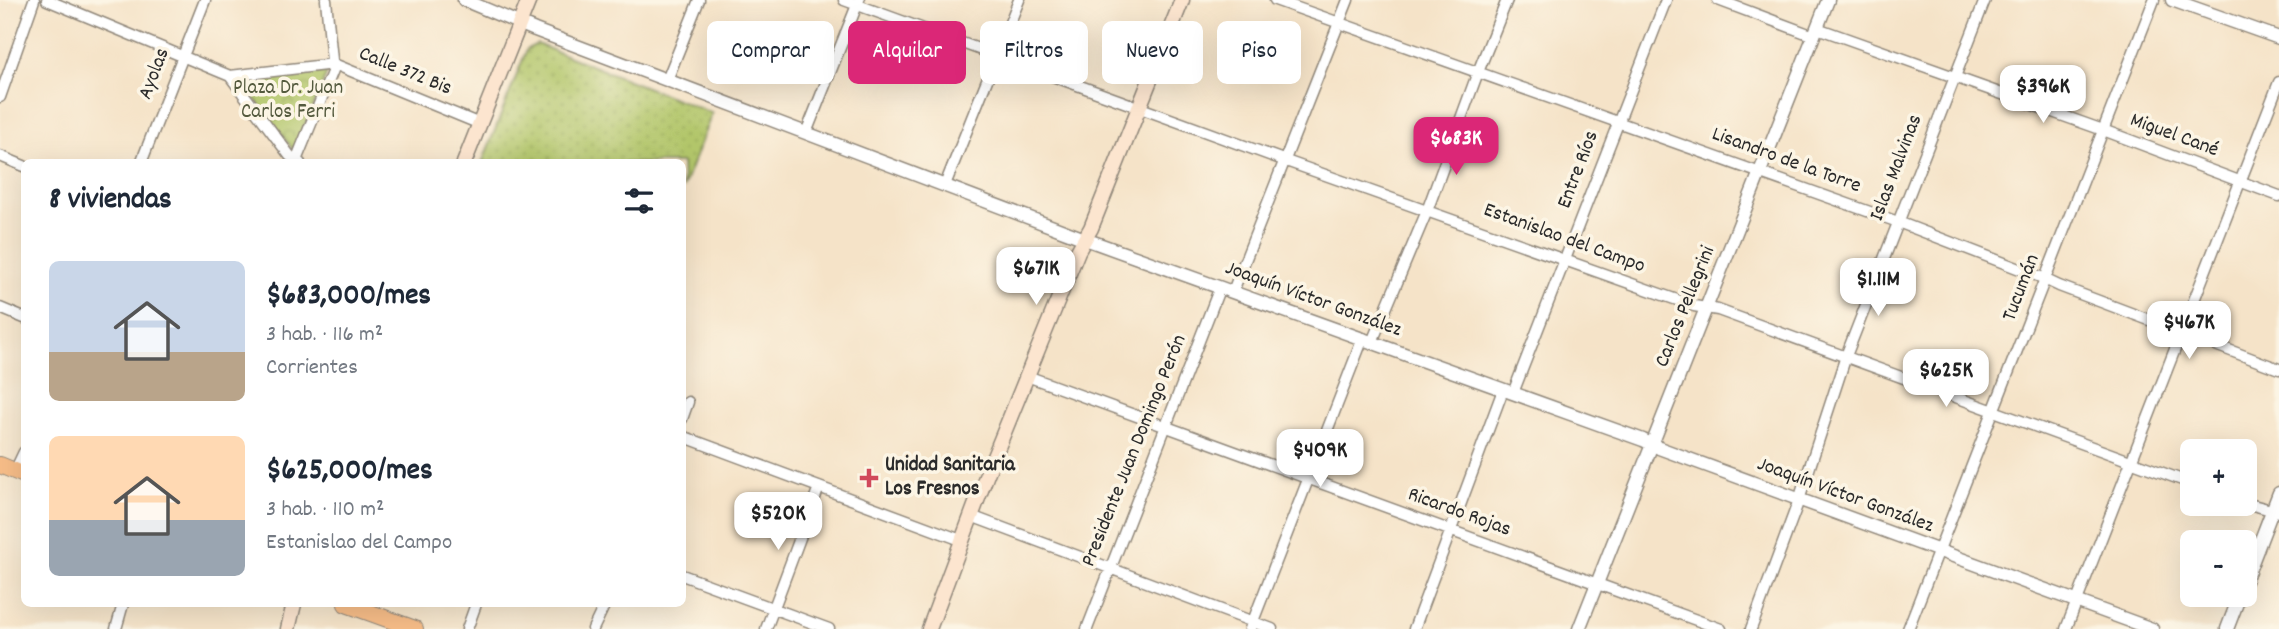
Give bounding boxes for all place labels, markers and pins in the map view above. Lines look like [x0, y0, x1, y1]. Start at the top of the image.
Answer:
pin: $396K [1994, 66, 2092, 125]
pin: $683K [1407, 118, 1505, 177]
pin: $671K [987, 247, 1085, 307]
pin: $1.11M [1821, 258, 1935, 318]
pin: $467K [2140, 302, 2238, 361]
pin: $625K [1897, 350, 1995, 409]
pin: $409K [1271, 430, 1369, 489]
place label: Unidad Sanitaria Los Fresnos [885, 451, 1016, 505]
marker: Unidad Sanitaria Los Fresnos [859, 468, 879, 488]
pin: $520K [729, 492, 827, 552]

